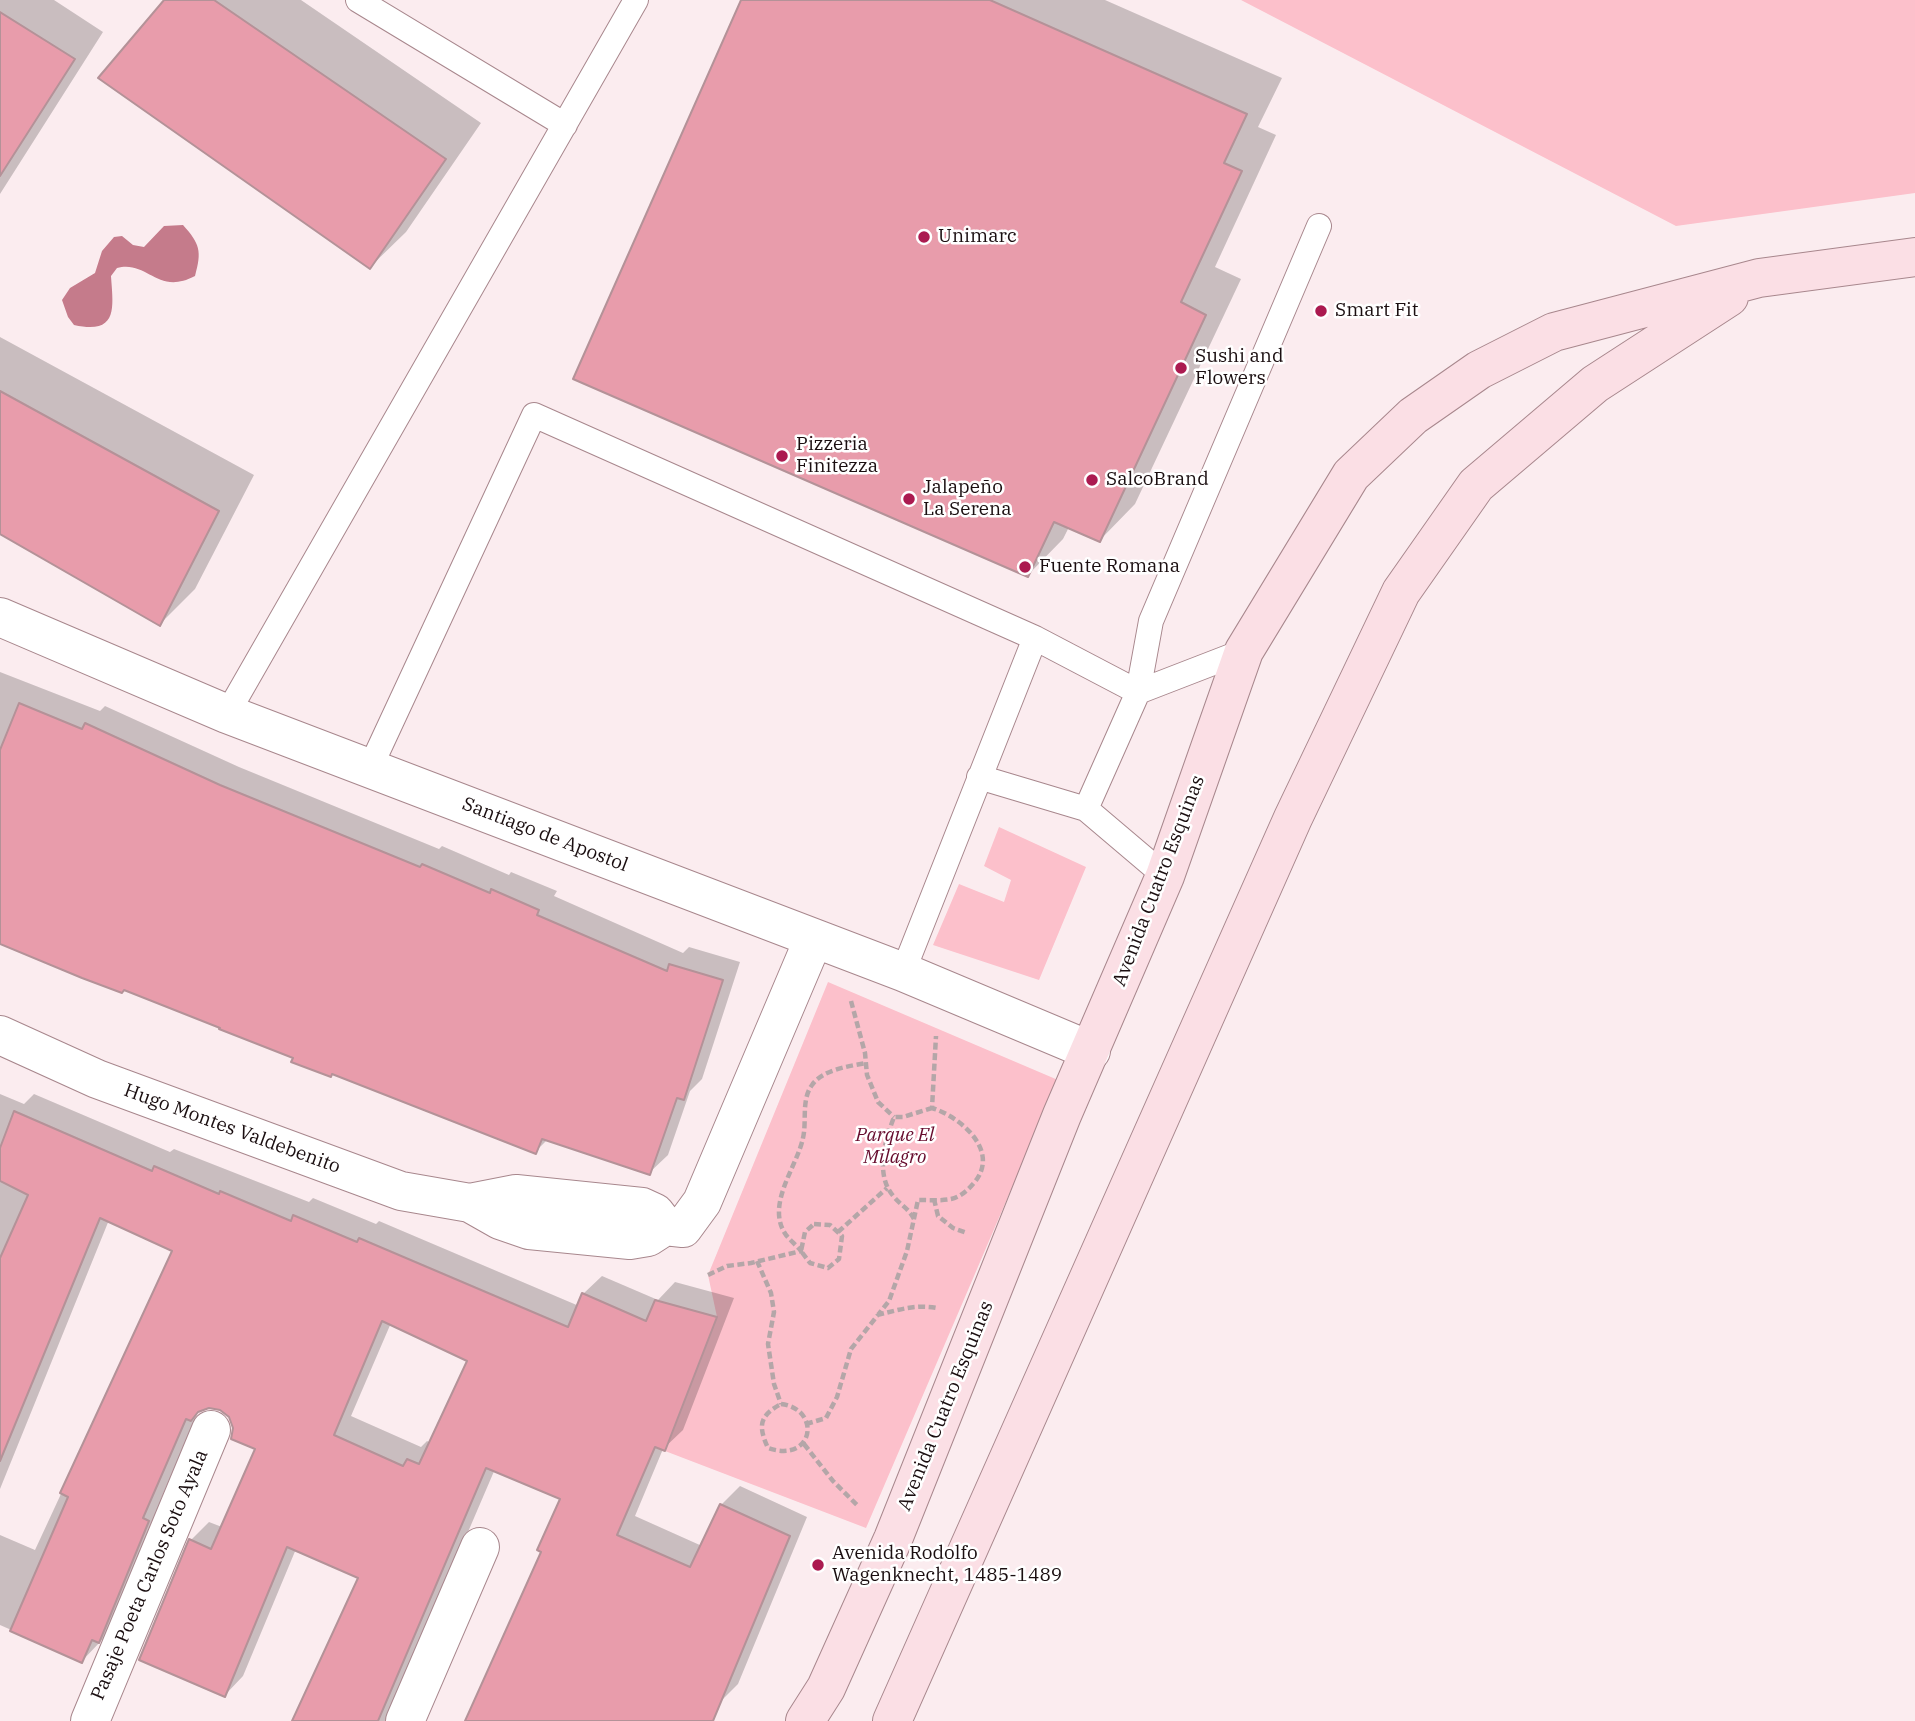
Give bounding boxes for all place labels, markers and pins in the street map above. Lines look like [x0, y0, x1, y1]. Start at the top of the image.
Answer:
place label: Unimarc [938, 226, 1017, 248]
marker: Unimarc [916, 229, 932, 245]
place label: Smart Fit [1335, 300, 1418, 322]
marker: Smart Fit [1313, 303, 1329, 319]
place label: Sushi and Flowers [1195, 346, 1284, 390]
marker: Sushi and Flowers [1173, 360, 1189, 376]
place label: Pizzeria Finitezza [796, 434, 878, 478]
marker: Pizzeria Finitezza [774, 448, 790, 464]
place label: SalcoBrand [1106, 469, 1209, 491]
marker: SalcoBrand [1084, 472, 1100, 488]
place label: Jalapeño La Serena [923, 477, 1012, 521]
marker: Jalapeño La Serena [901, 491, 917, 507]
place label: Fuente Romana [1039, 556, 1180, 578]
marker: Fuente Romana [1017, 559, 1033, 575]
place label: Avenida Rodolfo Wagenknecht, 1485-1489 [832, 1543, 1062, 1587]
marker: Avenida Rodolfo Wagenknecht, 1485-1489 [810, 1557, 826, 1573]

